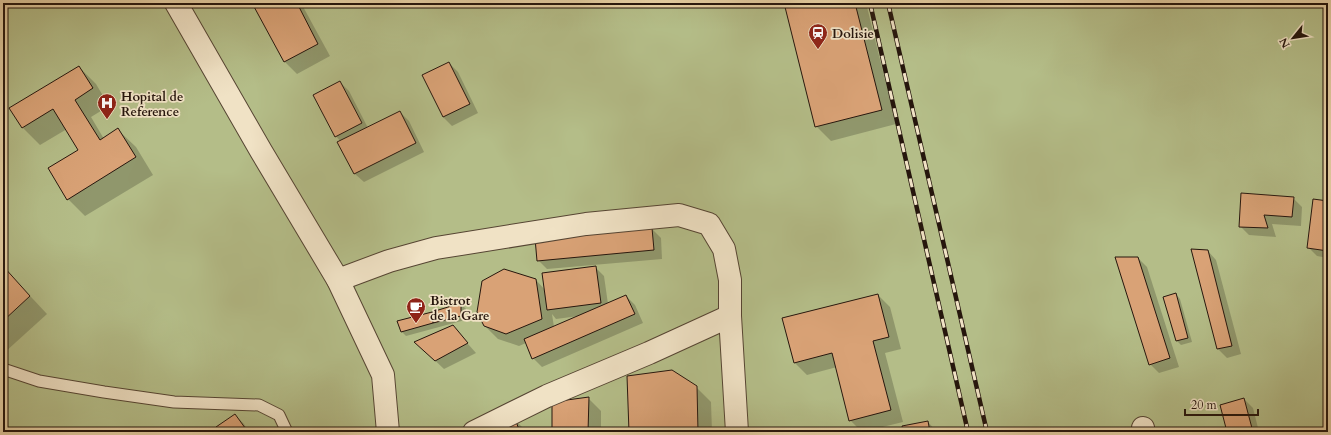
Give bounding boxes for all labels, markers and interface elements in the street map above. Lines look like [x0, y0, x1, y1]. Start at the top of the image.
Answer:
north arrow [1273, 18, 1313, 58]
station icon: Dolisie [807, 22, 829, 50]
place label: Dolisie [832, 25, 874, 43]
text: N [1276, 34, 1294, 51]
place label: Hopital de Reference [121, 88, 183, 121]
hospital icon: Hopital de Reference [96, 92, 118, 120]
place label: Bistrot de la Gare [430, 292, 489, 325]
cafe icon: Bistrot de la Gare [405, 296, 427, 324]
scale bar [1185, 391, 1258, 417]
text: 20 m [1191, 397, 1218, 413]

